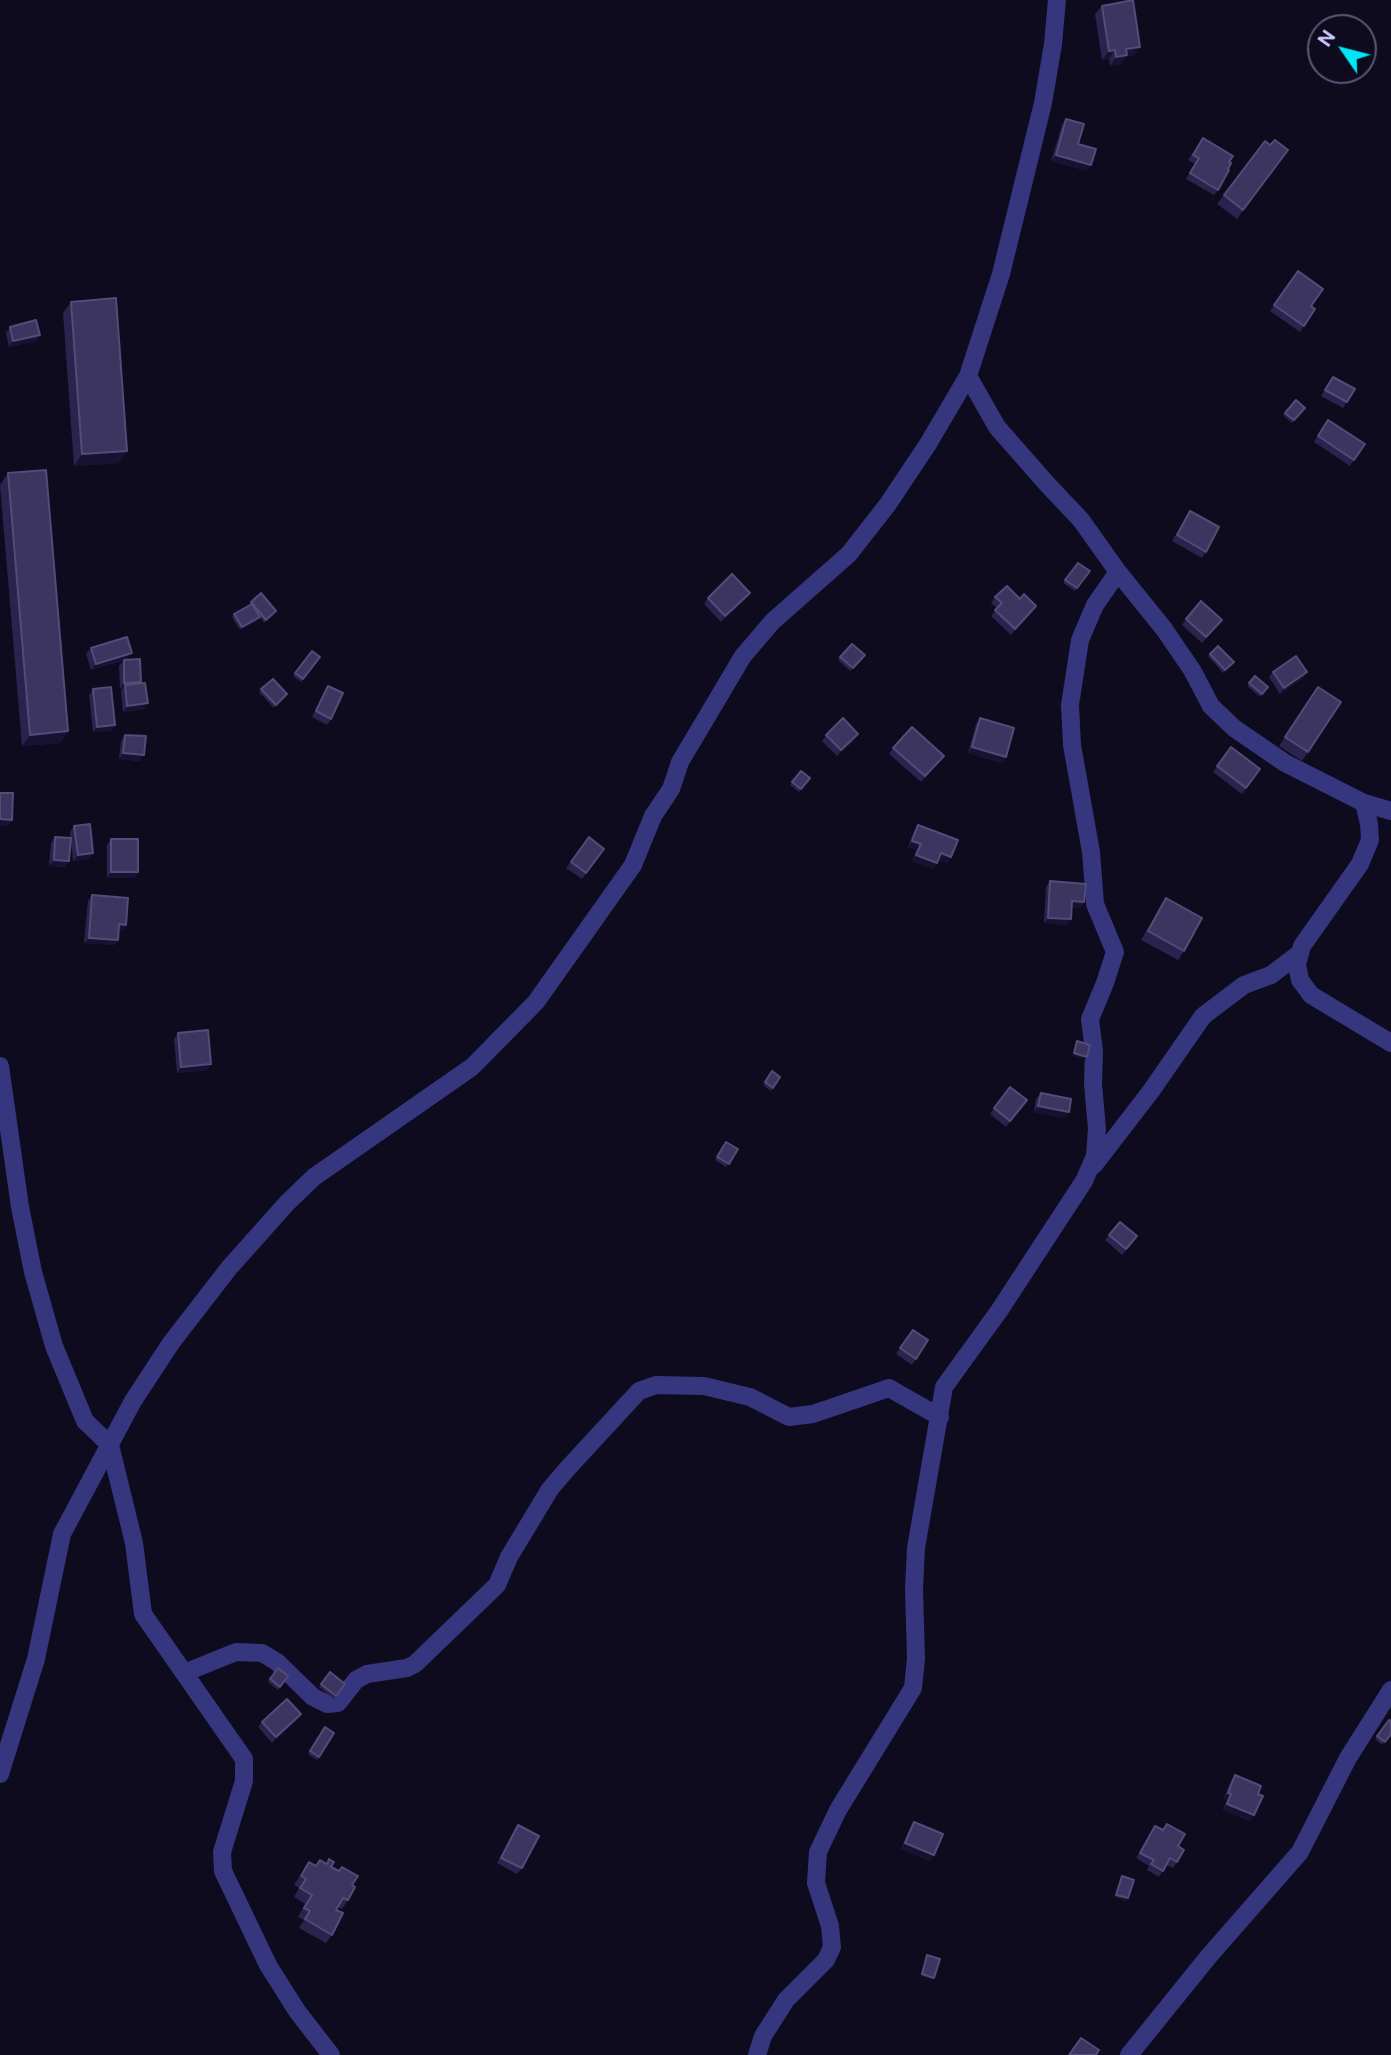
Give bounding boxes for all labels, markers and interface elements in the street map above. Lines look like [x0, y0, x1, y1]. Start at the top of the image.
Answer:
north arrow [1307, 14, 1377, 84]
text: N [1313, 26, 1340, 51]

